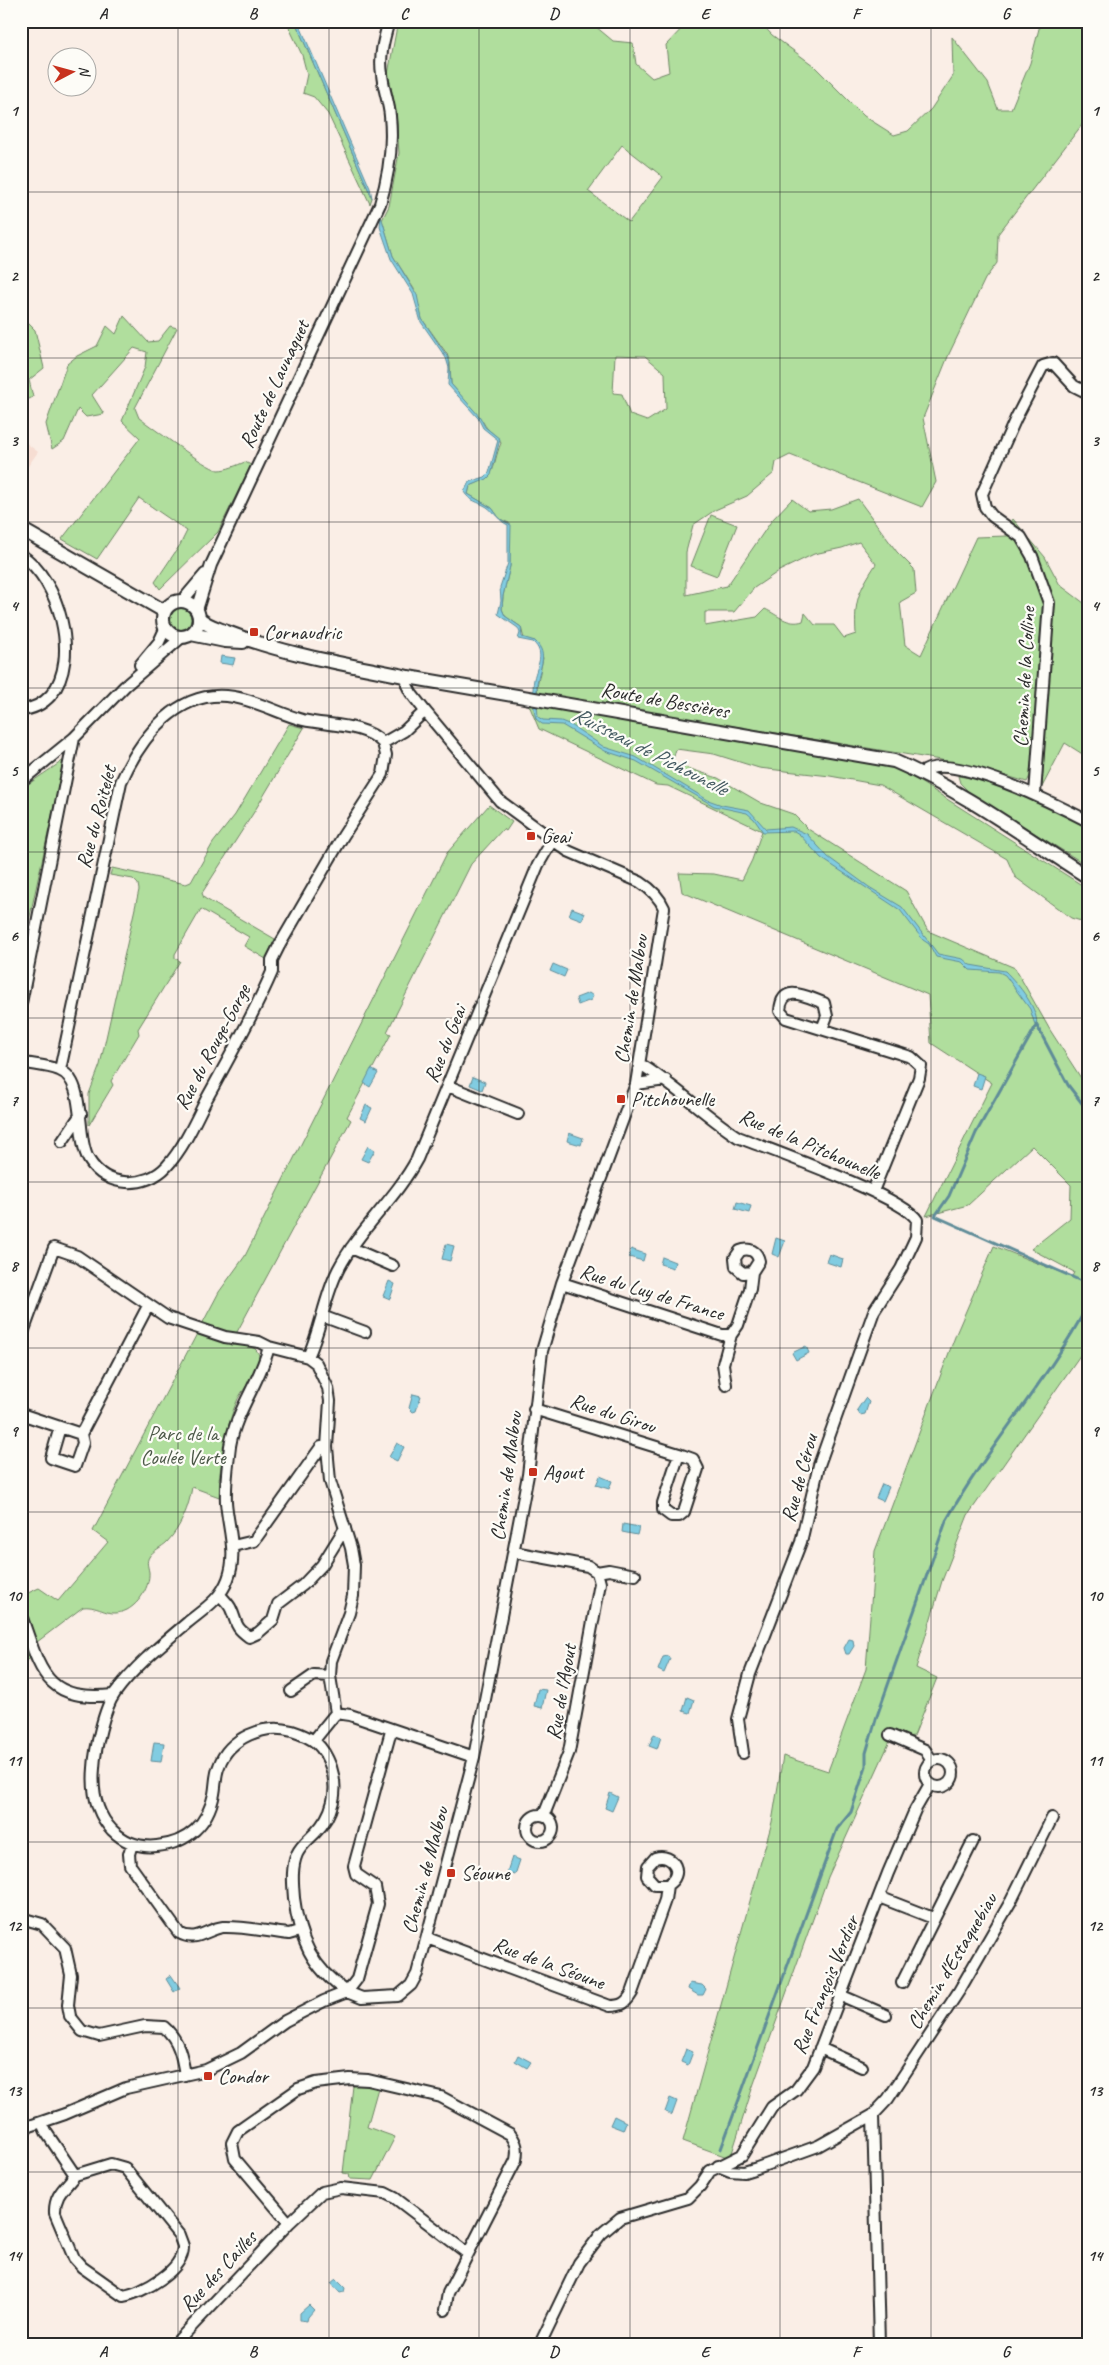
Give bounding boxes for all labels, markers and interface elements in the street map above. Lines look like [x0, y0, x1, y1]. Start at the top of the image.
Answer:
text: A [99, 4, 109, 24]
text: B [249, 4, 259, 24]
text: C [400, 4, 410, 24]
text: D [549, 4, 560, 24]
text: E [701, 4, 712, 24]
text: F [852, 4, 863, 24]
text: G [1002, 4, 1012, 24]
north arrow [48, 48, 98, 98]
text: N [76, 65, 94, 78]
text: 1 [10, 101, 19, 121]
text: 1 [1091, 101, 1100, 121]
text: 2 [10, 266, 19, 286]
text: 2 [1091, 266, 1100, 286]
street label: Route de Launaguet [233, 314, 316, 452]
text: 3 [10, 431, 19, 451]
text: 3 [1091, 431, 1100, 451]
text: 4 [10, 596, 19, 616]
text: 4 [1091, 596, 1100, 616]
street label: Chemin de la Colline [1007, 604, 1041, 748]
place label: Cornaudric [264, 619, 343, 645]
marker: Cornaudric [248, 626, 260, 638]
street label: Route de Bessières [599, 676, 733, 724]
water label: Ruisseau de Pichounelle [568, 700, 735, 804]
text: 5 [11, 761, 20, 781]
street label: Rue du Roitelet [70, 761, 123, 871]
text: 5 [1092, 761, 1101, 781]
place label: Geai [541, 823, 573, 849]
marker: Geai [525, 830, 537, 842]
text: 6 [10, 926, 19, 946]
text: 6 [1091, 926, 1100, 946]
street label: Chemin de Malbou [608, 931, 654, 1065]
street label: Rue du Rouge-Gorge [168, 979, 256, 1114]
street label: Rue du Geai [418, 999, 473, 1086]
place label: Pitchounelle [631, 1086, 715, 1112]
text: 7 [10, 1091, 19, 1111]
text: 7 [1091, 1091, 1100, 1111]
marker: Pitchounelle [615, 1093, 627, 1105]
street label: Rue de la Pitchounelle [735, 1102, 886, 1186]
text: 8 [10, 1256, 19, 1276]
text: 8 [1091, 1256, 1100, 1276]
street label: Rue du Luy de France [577, 1258, 729, 1327]
street label: Rue du Girou [567, 1387, 660, 1439]
street label: Chemin de Malbou [484, 1409, 528, 1542]
park label: Parc de la Coulée Verte [140, 1420, 227, 1470]
text: 9 [10, 1421, 19, 1441]
text: 9 [1091, 1421, 1100, 1441]
street label: Rue de Cérou [775, 1430, 824, 1525]
place label: Agout [543, 1459, 585, 1485]
marker: Agout [527, 1466, 539, 1478]
text: 10 [7, 1586, 23, 1606]
text: 10 [1088, 1586, 1104, 1606]
street label: Rue de l'Agout [540, 1640, 583, 1742]
text: 11 [7, 1751, 23, 1771]
text: 11 [1088, 1751, 1104, 1771]
street label: Chemin de Malbou [396, 1803, 455, 1936]
place label: Séoune [461, 1860, 511, 1886]
marker: Séoune [445, 1867, 457, 1879]
street label: Chemin d'Estaquebiau [901, 1887, 1004, 2034]
street label: Rue François Verdier [785, 1910, 866, 2058]
text: 12 [7, 1916, 23, 1936]
text: 12 [1088, 1916, 1104, 1936]
street label: Rue de la Séoune [490, 1931, 609, 1996]
place label: Condor [218, 2063, 269, 2089]
marker: Condor [202, 2070, 214, 2082]
text: 13 [7, 2081, 23, 2101]
text: 13 [1088, 2081, 1104, 2101]
street label: Rue des Cailles [174, 2224, 263, 2317]
text: 14 [7, 2246, 23, 2266]
text: 14 [1088, 2246, 1104, 2266]
text: A [99, 2342, 109, 2362]
text: B [249, 2342, 259, 2362]
text: C [400, 2342, 410, 2362]
text: D [549, 2342, 560, 2362]
text: E [701, 2342, 712, 2362]
text: F [852, 2342, 863, 2362]
text: G [1002, 2342, 1012, 2362]

